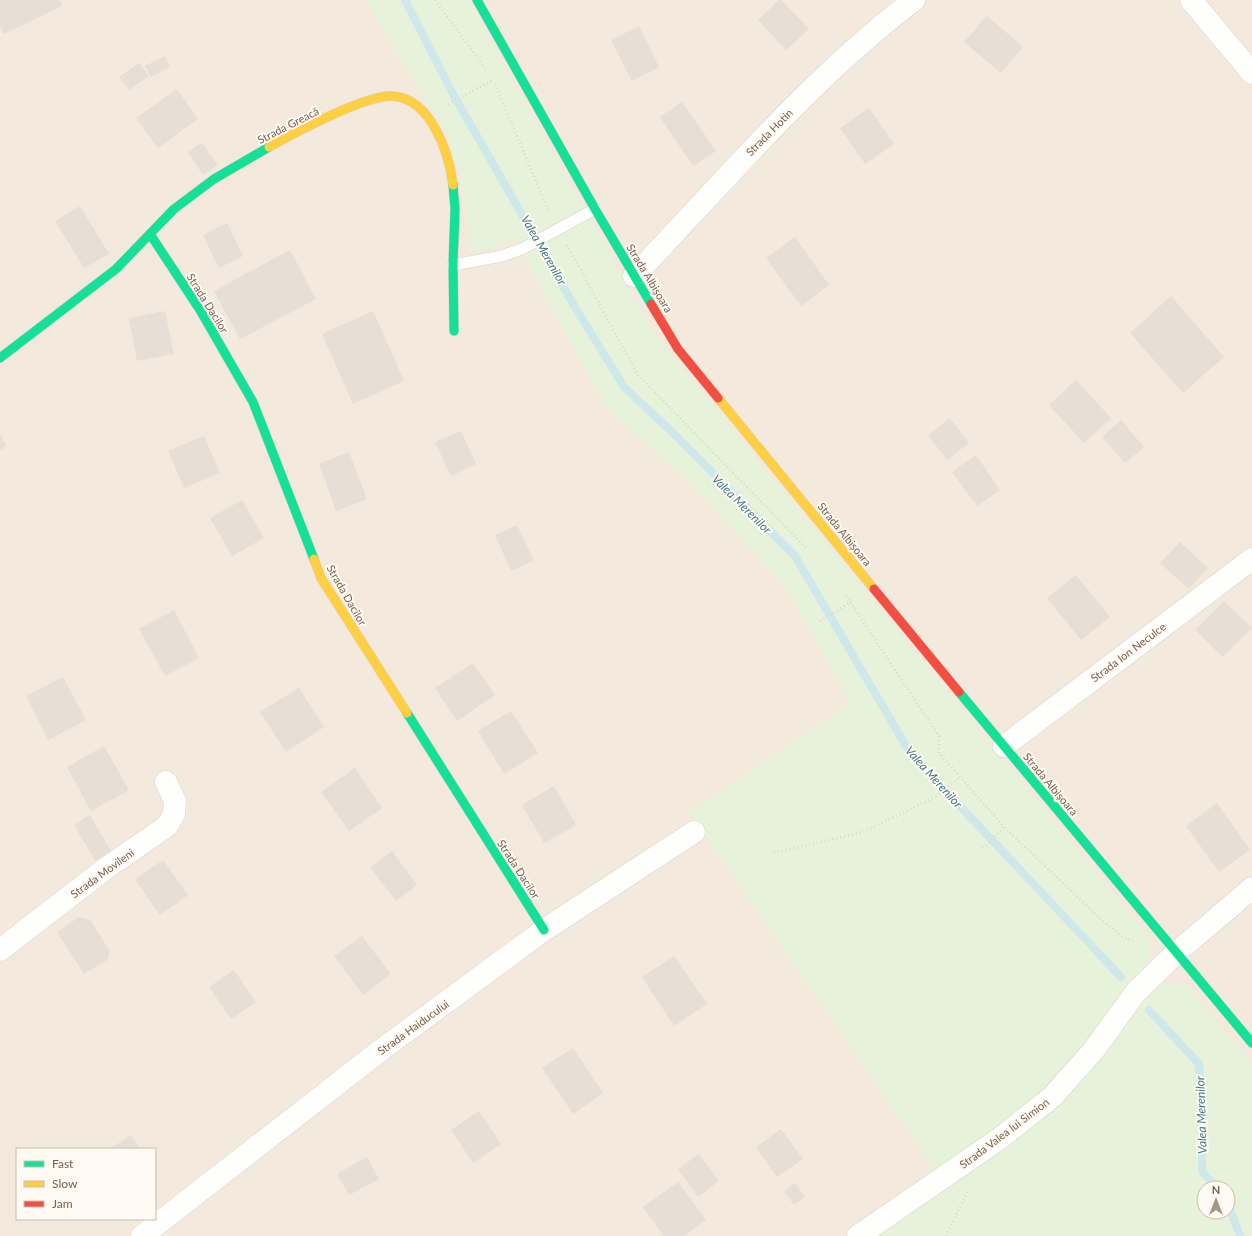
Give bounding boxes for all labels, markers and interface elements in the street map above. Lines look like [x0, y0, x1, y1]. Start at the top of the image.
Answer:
street label: Strada Greacă [255, 104, 321, 146]
street label: Strada Hotin [743, 106, 795, 158]
water label: Valea Merenilor [518, 213, 570, 288]
street label: Strada Albișoara [624, 241, 676, 315]
street label: Strada Dacilor [184, 271, 232, 335]
water label: Valea Merenilor [709, 471, 775, 537]
street label: Strada Albișoara [815, 500, 875, 568]
street label: Strada Dacilor [324, 562, 370, 628]
street label: Strada Ion Neculce [1088, 619, 1168, 684]
water label: Valea Merenilor [902, 743, 966, 812]
street label: Strada Albișoara [1021, 750, 1081, 818]
street label: Strada Dacilor [495, 837, 543, 901]
street label: Strada Movileni [68, 845, 136, 900]
street label: Strada Haiducului [375, 997, 451, 1057]
water label: Valea Merenilor [1192, 1075, 1210, 1154]
street label: Strada Valea lui Simion [957, 1095, 1051, 1171]
legend [16, 1148, 156, 1220]
text: Fast [52, 1156, 74, 1171]
text: Slow [52, 1176, 78, 1191]
north arrow [1196, 1180, 1236, 1220]
text: N [1212, 1183, 1220, 1196]
text: Jam [52, 1196, 73, 1211]

